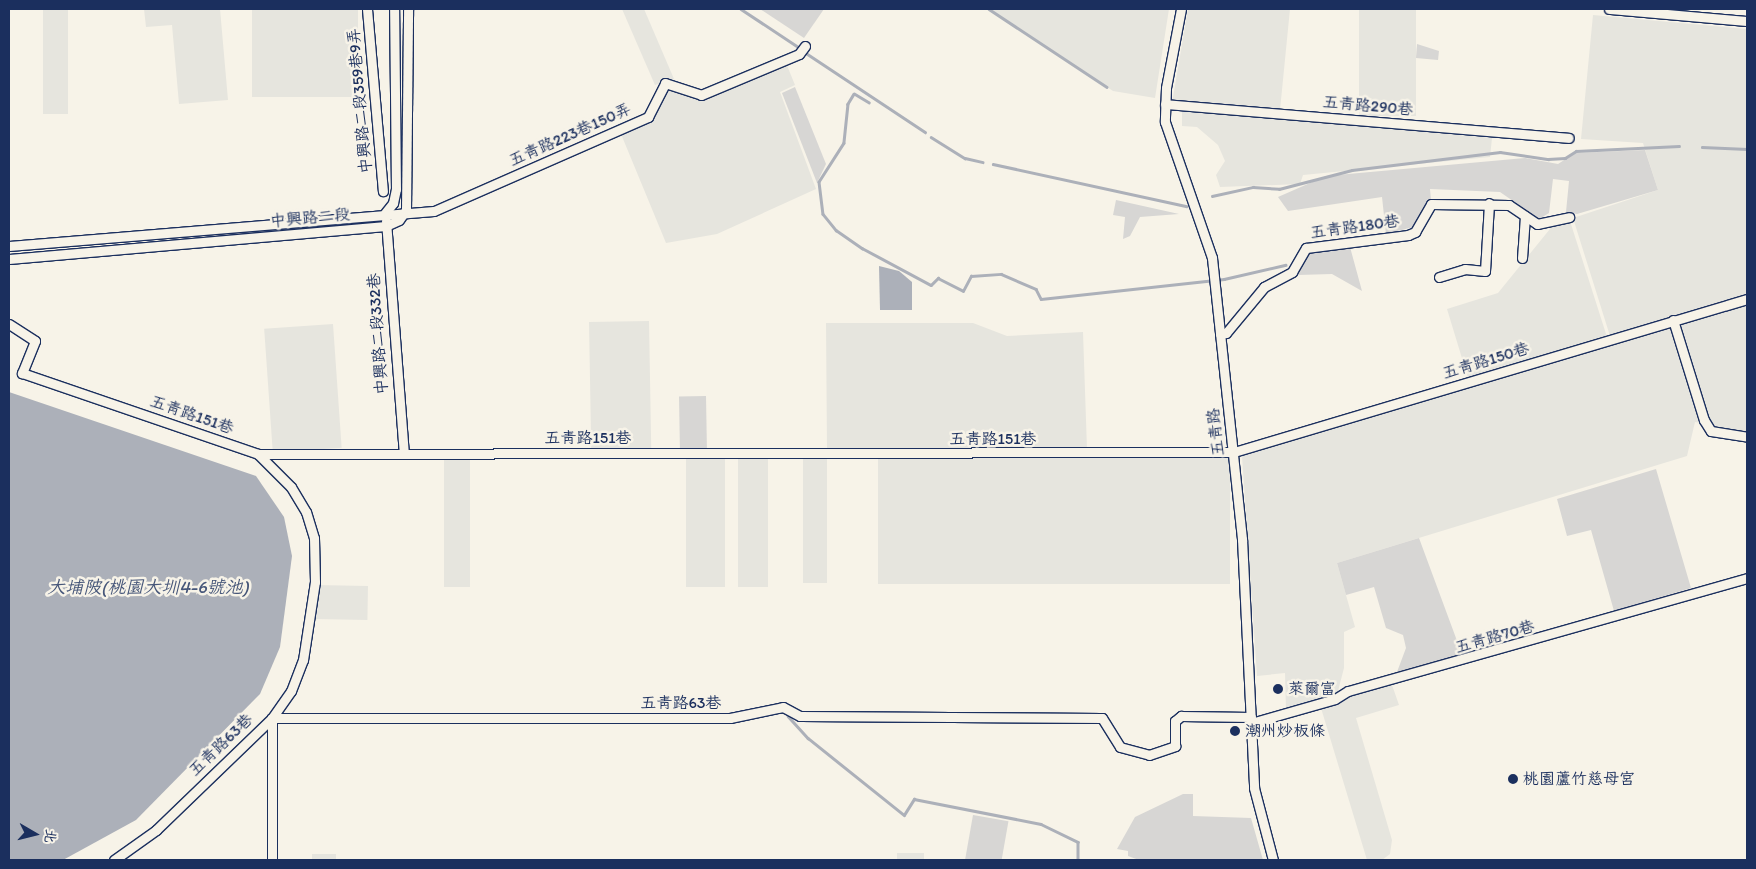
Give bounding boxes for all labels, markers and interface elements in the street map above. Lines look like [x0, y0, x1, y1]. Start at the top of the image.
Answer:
street label: 中興路二段359巷9弄 [344, 28, 376, 174]
street label: 五青路290巷 [1322, 92, 1414, 120]
street label: 五青路223巷150弄 [506, 100, 634, 170]
street label: 中興路二段 [269, 205, 351, 231]
street label: 五青路180巷 [1309, 211, 1401, 243]
street label: 中興路二段332巷 [364, 273, 392, 395]
street label: 五青路150巷 [1440, 339, 1532, 383]
street label: 五青路151巷 [148, 392, 236, 438]
street label: 五青路 [1204, 407, 1228, 457]
street label: 五青路151巷 [544, 428, 632, 448]
street label: 五青路151巷 [949, 429, 1037, 449]
water label: 大埔陂(桃園大圳4-6號池) [47, 576, 249, 598]
street label: 五青路70巷 [1453, 616, 1537, 658]
place label: 萊爾富 [1288, 679, 1336, 699]
marker: 萊爾富 [1272, 683, 1284, 695]
street label: 五青路63巷 [640, 693, 722, 713]
street label: 五青路63巷 [185, 710, 257, 780]
place label: 潮州炒板條 [1245, 721, 1325, 741]
marker: 潮州炒板條 [1229, 725, 1241, 737]
place label: 桃園蘆竹慈母宮 [1523, 769, 1635, 789]
marker: 桃園蘆竹慈母宮 [1507, 773, 1519, 785]
north arrow [10, 809, 60, 859]
text: 北 [41, 828, 60, 844]

